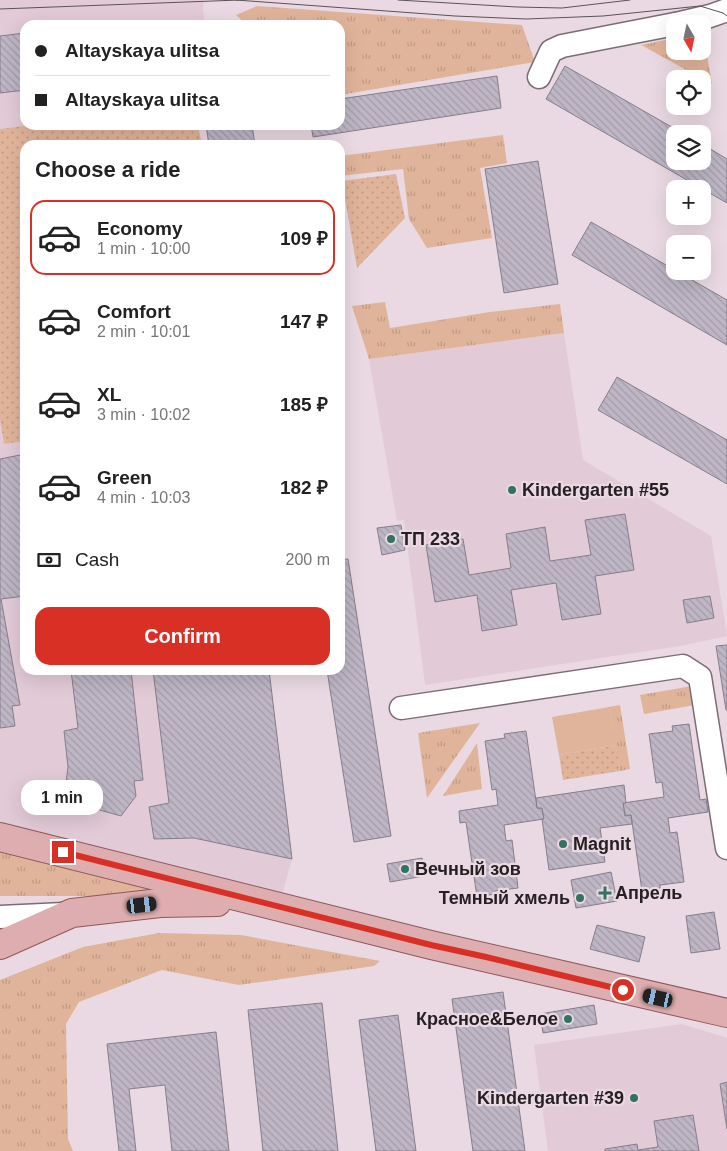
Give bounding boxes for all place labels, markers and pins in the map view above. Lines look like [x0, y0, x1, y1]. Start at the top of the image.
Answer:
place label: Kindergarten #55 [522, 480, 669, 500]
marker: Kindergarten #55 [506, 484, 518, 496]
place label: ТП 233 [401, 529, 460, 549]
marker: ТП 233 [385, 533, 397, 545]
place label: Magnit [573, 834, 631, 854]
marker: Magnit [557, 838, 569, 850]
place label: Вечный зов [415, 859, 521, 879]
marker: Вечный зов [399, 863, 411, 875]
place label: Апрель [615, 883, 682, 903]
marker: Апрель [599, 887, 611, 899]
place label: Темный хмель [439, 888, 570, 908]
marker: Темный хмель [574, 892, 586, 904]
place label: Красное&Белое [416, 1009, 558, 1029]
marker: Красное&Белое [562, 1013, 574, 1025]
place label: Kindergarten #39 [477, 1088, 624, 1108]
marker: Kindergarten #39 [628, 1092, 640, 1104]

